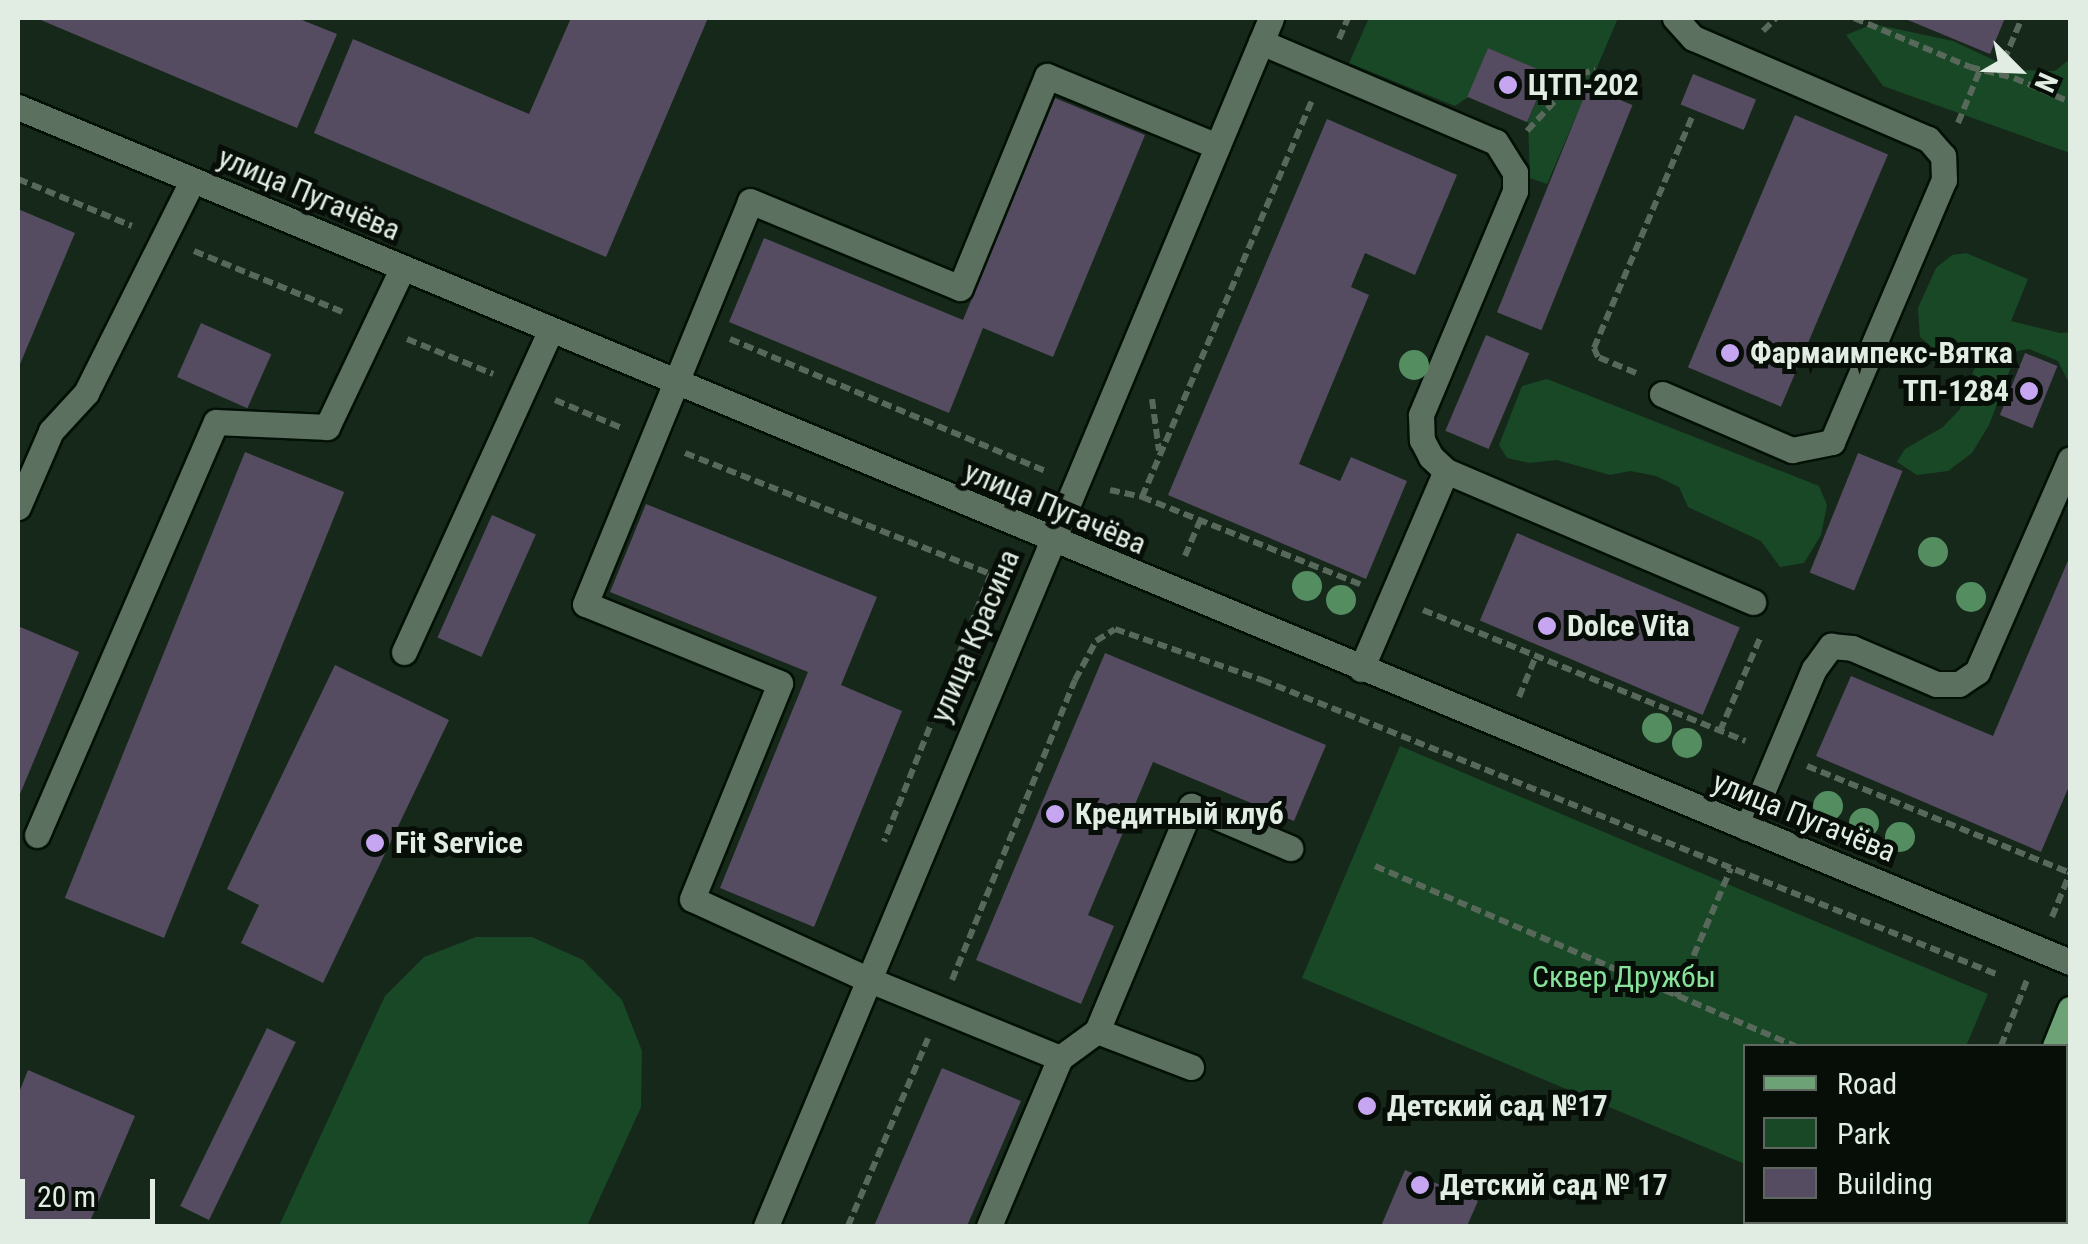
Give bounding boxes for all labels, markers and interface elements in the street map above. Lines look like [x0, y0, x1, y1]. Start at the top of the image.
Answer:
north arrow [1968, 20, 2068, 120]
place label: ЦТП-202 [1528, 67, 1639, 103]
text: N [2027, 68, 2064, 97]
marker: ЦТП-202 [1497, 74, 1519, 96]
street label: улица Пугачёва [213, 140, 405, 248]
place label: Фармаимпекс-Вятка [1750, 335, 2013, 371]
marker: Фармаимпекс-Вятка [1719, 342, 1741, 364]
place label: ТП-1284 [1903, 373, 2009, 409]
marker: ТП-1284 [2018, 380, 2040, 402]
street label: улица Пугачёва [959, 454, 1151, 562]
street label: улица Красина [923, 544, 1027, 728]
place label: Dolce Vita [1567, 608, 1690, 644]
marker: Dolce Vita [1536, 615, 1558, 637]
street label: улица Пугачёва [1707, 764, 1901, 870]
place label: Кредитный клуб [1075, 796, 1284, 832]
marker: Кредитный клуб [1044, 803, 1066, 825]
place label: Fit Service [395, 825, 523, 861]
marker: Fit Service [364, 832, 386, 854]
park label: Сквер Дружбы [1532, 959, 1716, 995]
legend [1743, 1044, 2068, 1224]
text: Road [1837, 1066, 1897, 1101]
place label: Детский сад №17 [1387, 1088, 1608, 1124]
marker: Детский сад №17 [1356, 1095, 1378, 1117]
text: Park [1837, 1116, 1891, 1151]
scale bar [25, 1159, 160, 1221]
text: Building [1837, 1166, 1933, 1201]
place label: Детский сад № 17 [1440, 1167, 1668, 1203]
marker: Детский сад № 17 [1409, 1174, 1431, 1196]
text: 20 m [37, 1179, 96, 1214]

